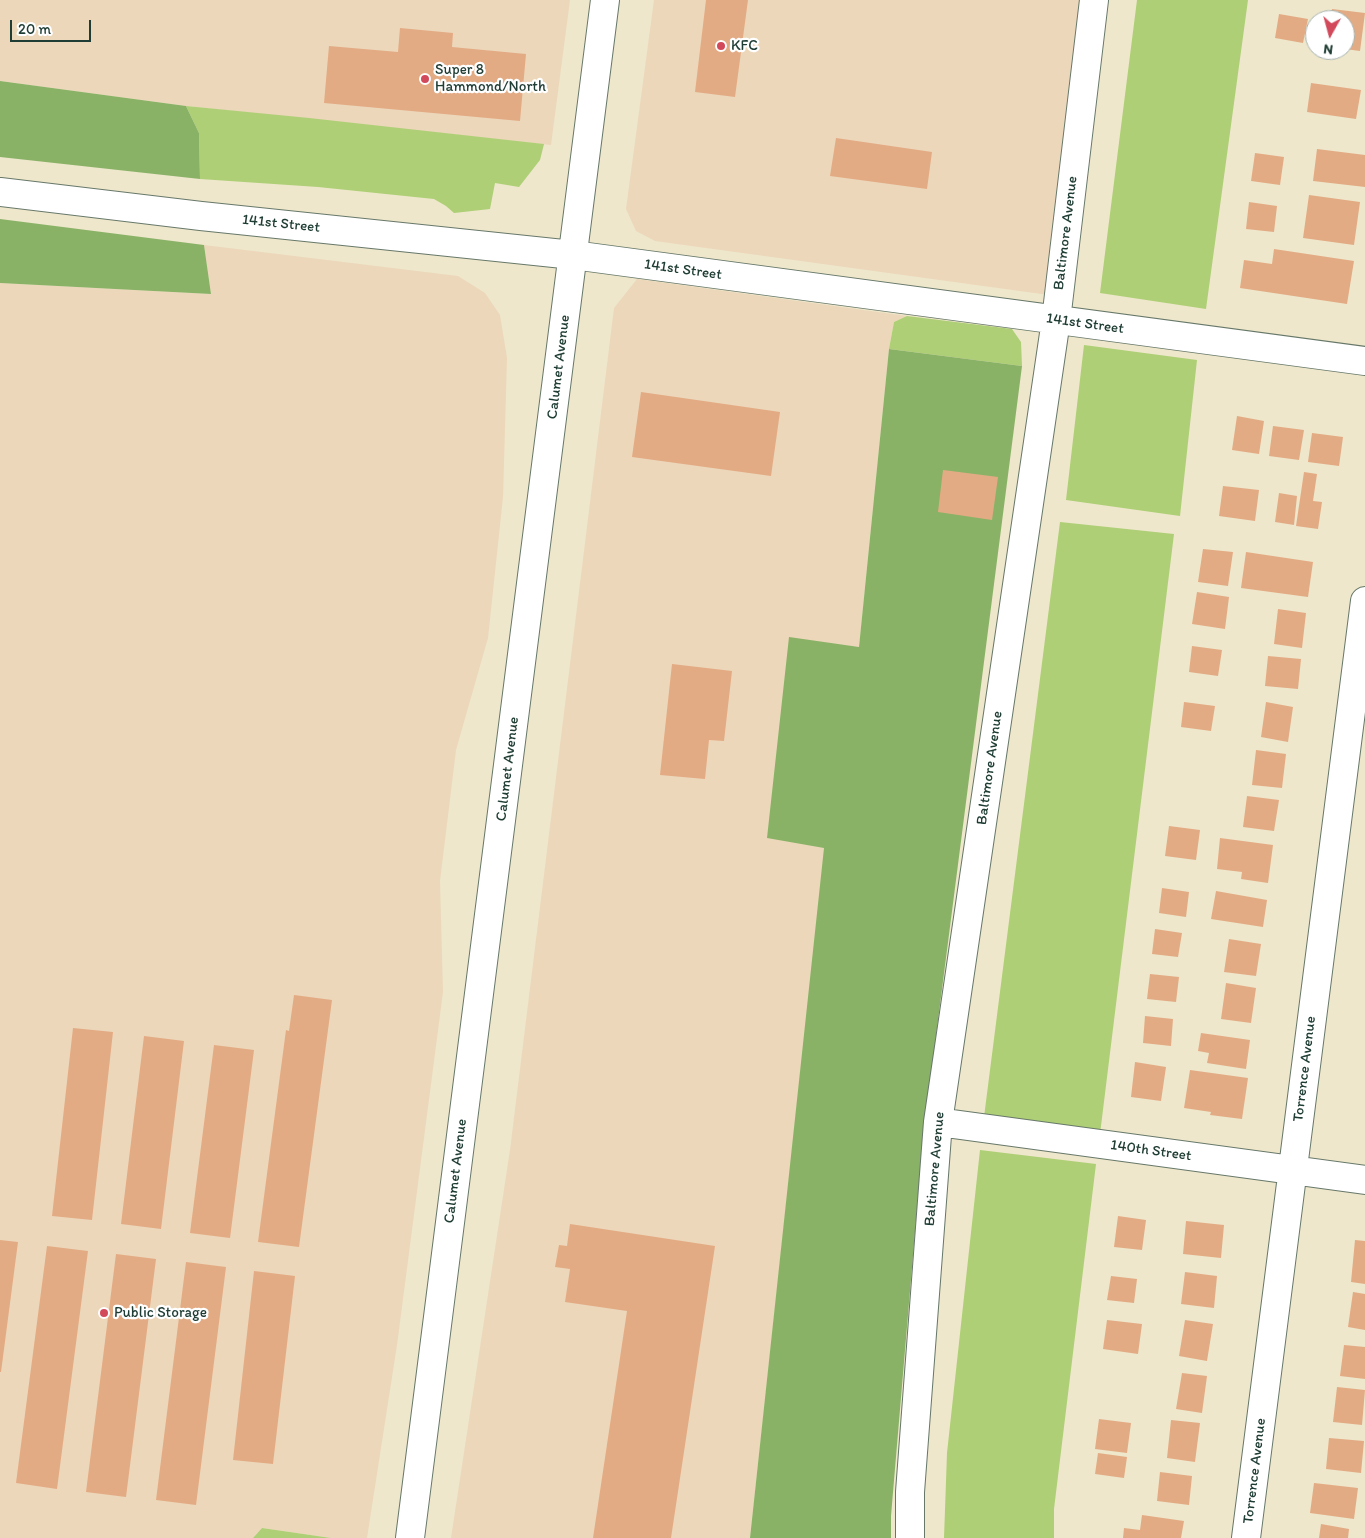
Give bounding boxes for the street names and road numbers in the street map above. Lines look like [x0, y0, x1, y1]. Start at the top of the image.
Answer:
street label: Baltimore Avenue [1050, 175, 1082, 291]
street label: 141st Street [241, 211, 321, 237]
street label: 141st Street [643, 256, 723, 284]
street label: 141st Street [1045, 310, 1125, 338]
street label: Calumet Avenue [544, 314, 574, 420]
street label: Baltimore Avenue [973, 710, 1007, 826]
street label: Calumet Avenue [493, 716, 523, 822]
street label: Torrence Avenue [1290, 1015, 1320, 1123]
street label: Baltimore Avenue [921, 1111, 949, 1227]
street label: Calumet Avenue [441, 1118, 471, 1224]
street label: 140th Street [1109, 1136, 1193, 1166]
street label: Torrence Avenue [1240, 1417, 1270, 1525]

